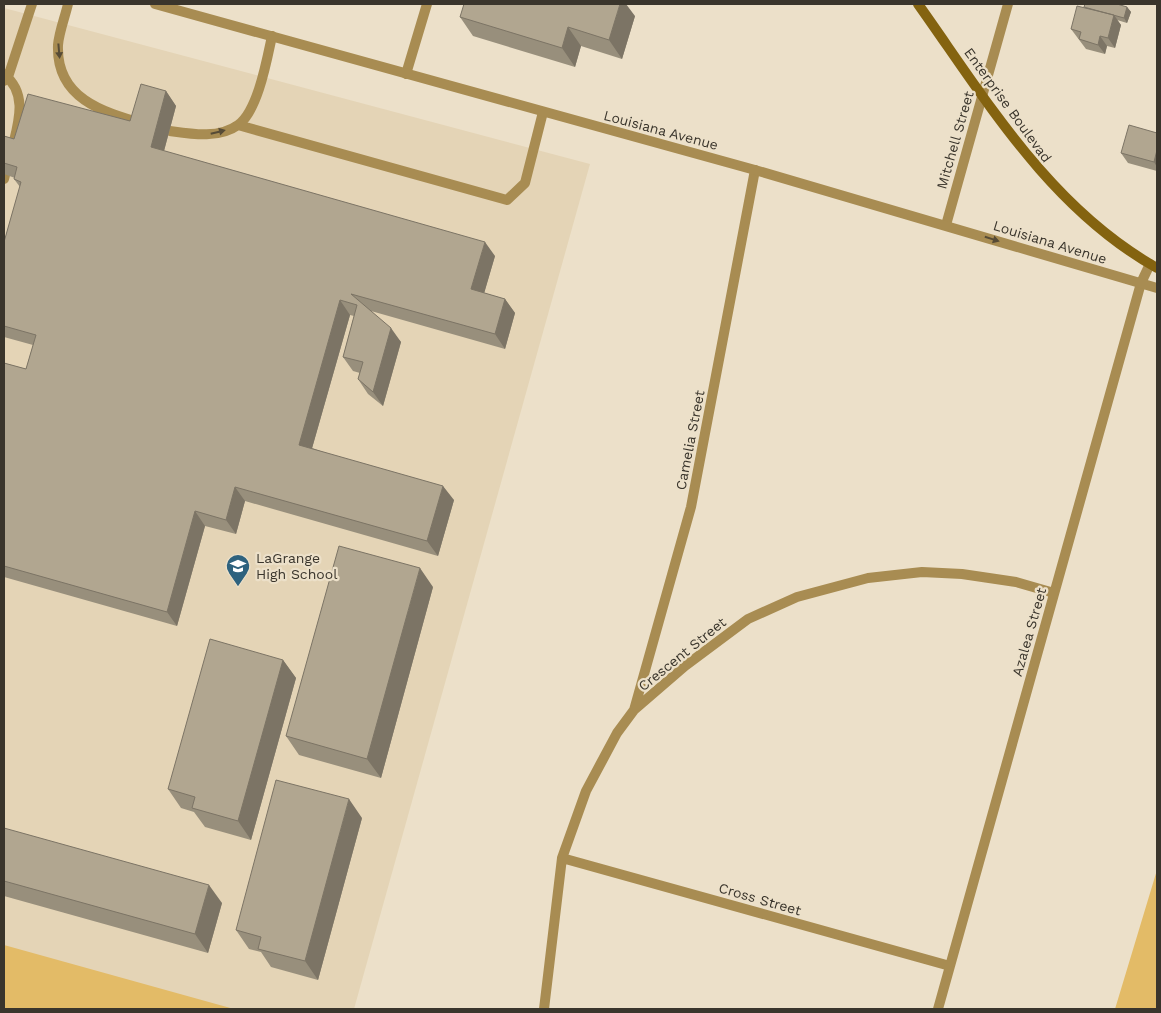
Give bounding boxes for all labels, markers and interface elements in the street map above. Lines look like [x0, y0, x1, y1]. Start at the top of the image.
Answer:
one-way arrow [56, 44, 64, 60]
street label: Enterprise Boulevad [961, 45, 1055, 165]
street label: Mitchell Street [933, 89, 977, 191]
street label: Louisiana Avenue [602, 107, 720, 153]
one-way arrow [210, 127, 225, 135]
street label: Louisiana Avenue [991, 217, 1109, 267]
one-way arrow [985, 236, 1000, 244]
street label: Camelia Street [672, 389, 708, 491]
place label: LaGrange High School [256, 550, 338, 582]
school or university icon: LaGrange High School [225, 553, 251, 587]
street label: Azalea Street [1009, 586, 1049, 678]
street label: Crescent Street [635, 614, 729, 694]
street label: Cross Street [717, 880, 803, 918]

